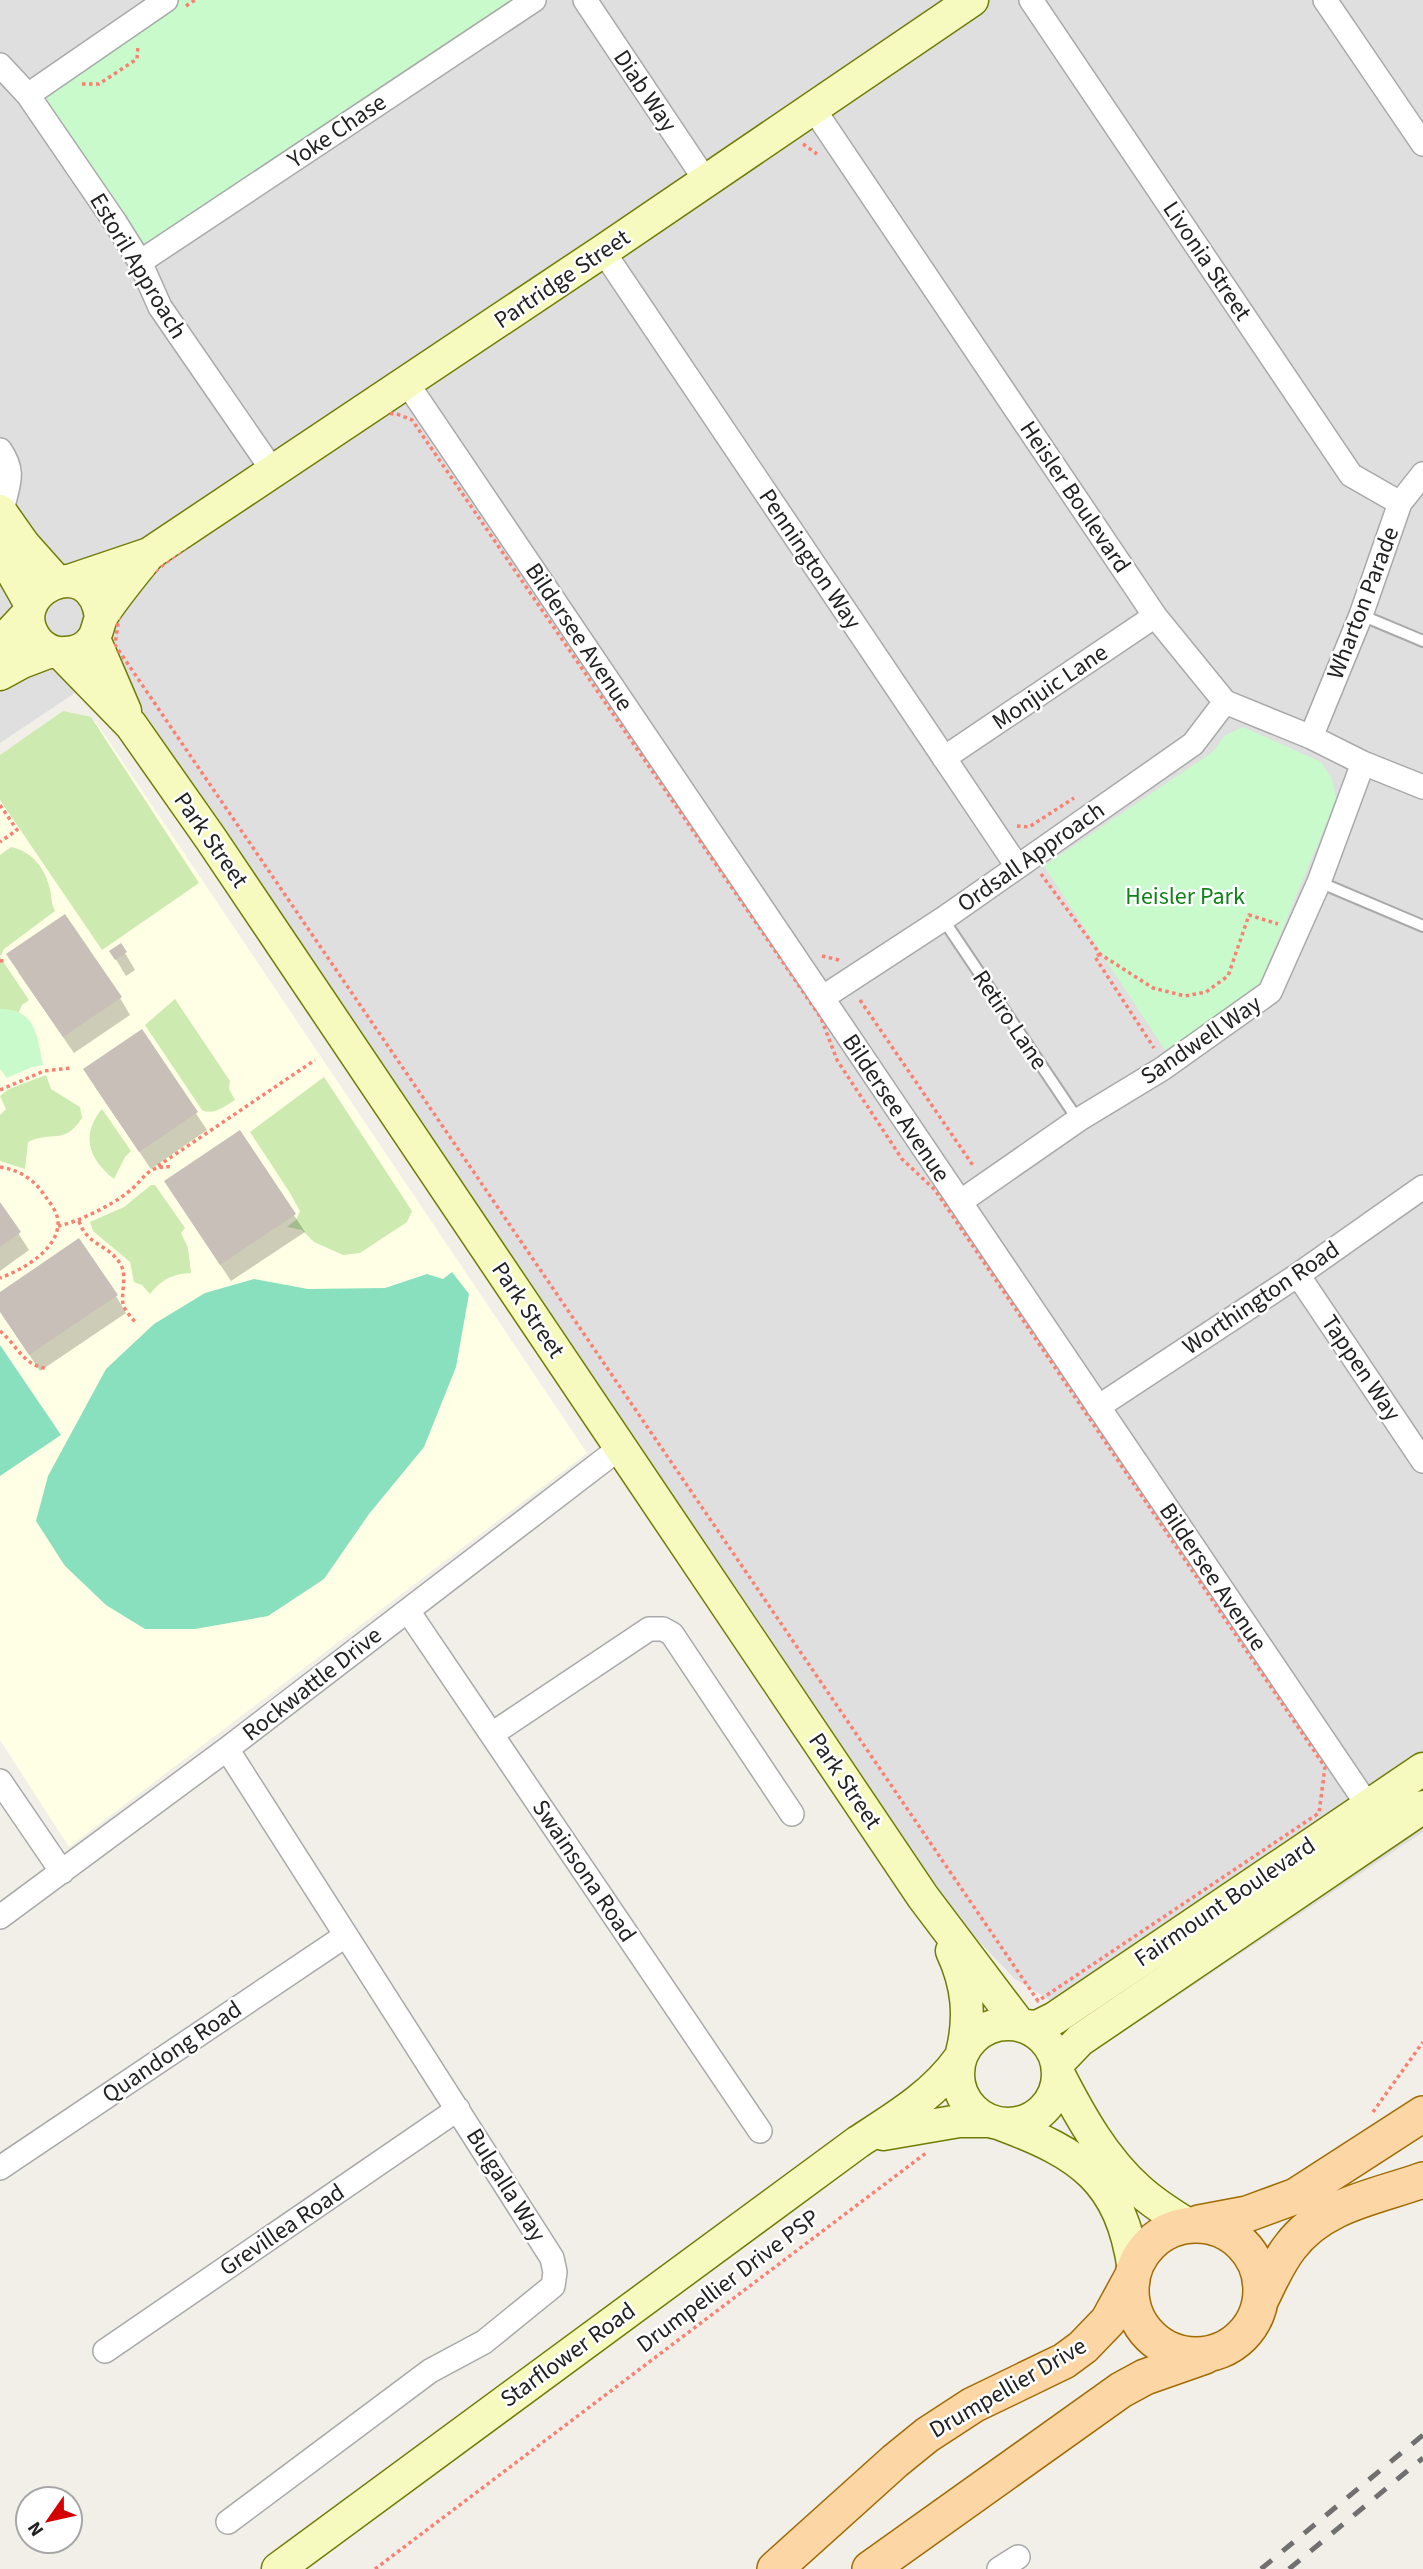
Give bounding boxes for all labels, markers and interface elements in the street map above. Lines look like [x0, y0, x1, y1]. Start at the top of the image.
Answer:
street label: Diab Way [605, 43, 685, 139]
street label: Yoke Chase [280, 85, 393, 178]
street label: Estoril Approach [81, 186, 195, 346]
street label: Livonia Street [1154, 194, 1260, 328]
street label: Partridge Street [487, 221, 637, 337]
street label: Heisler Boulevard [1011, 414, 1139, 580]
street label: Pennington Way [750, 482, 870, 636]
street label: Wharton Parade [1318, 522, 1408, 684]
street label: Bildersee Avenue [516, 556, 642, 718]
street label: Monjuic Lane [985, 635, 1115, 739]
street label: Park Street [165, 785, 257, 895]
street label: Ordsall Approach [950, 793, 1112, 921]
park label: Heisler Park [1125, 879, 1245, 914]
street label: Retiro Lane [964, 963, 1056, 1077]
street label: Sandwell Way [1133, 987, 1269, 1093]
street label: Bildersee Avenue [833, 1027, 959, 1189]
street label: Worthington Road [1175, 1232, 1347, 1364]
street label: Park Street [483, 1255, 573, 1365]
street label: Tappen Way [1313, 1308, 1409, 1428]
street label: Bildersee Avenue [1150, 1496, 1276, 1658]
street label: Rockwattle Drive [235, 1618, 389, 1750]
street label: Park Street [800, 1726, 890, 1836]
street label: Swainsona Road [523, 1793, 645, 1949]
street label: Fairmount Boulevard [1127, 1828, 1323, 1976]
street label: Quandong Road [95, 1992, 249, 2112]
street label: Bulgalla Way [457, 2121, 555, 2249]
street label: Grevillea Road [212, 2175, 352, 2285]
street label: Drumpellier Drive PSP [629, 2201, 827, 2361]
street label: Starflower Road [493, 2294, 643, 2416]
street label: Drumpellier Drive [923, 2329, 1093, 2447]
north arrow [14, 2485, 84, 2555]
text: N [21, 2516, 51, 2541]

